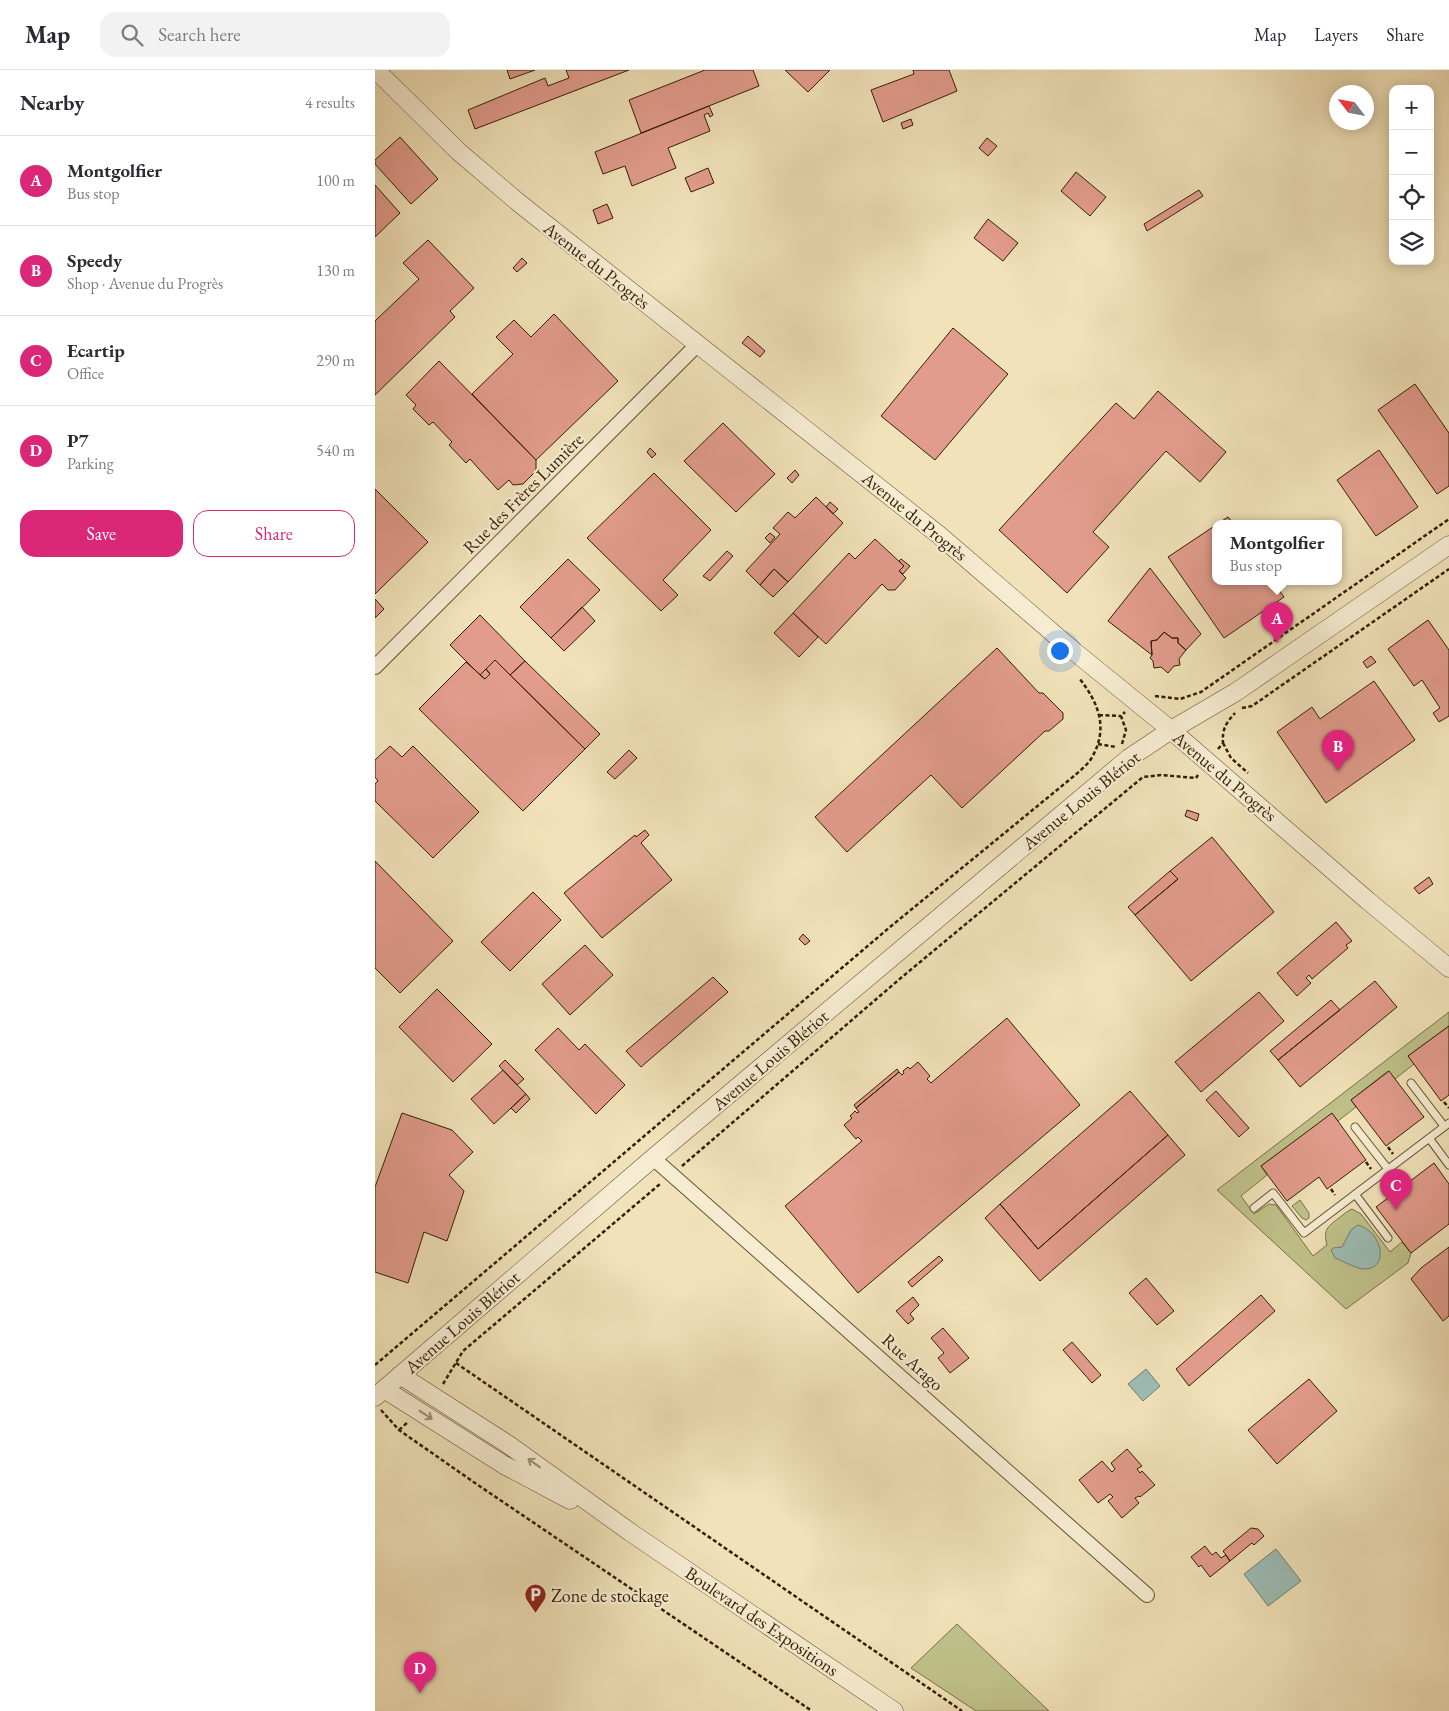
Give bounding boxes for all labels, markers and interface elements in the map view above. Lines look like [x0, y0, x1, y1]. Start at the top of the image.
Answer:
search box [100, 12, 450, 57]
text: Map [25, 19, 70, 50]
icon: search [118, 21, 146, 49]
text: Search here [158, 22, 241, 47]
text: Map [1254, 23, 1286, 46]
text: Layers [1314, 23, 1358, 46]
text: Share [1386, 23, 1424, 46]
north arrow [1329, 85, 1374, 130]
map controls [1389, 85, 1434, 265]
button: + [1389, 85, 1434, 130]
text: Nearby [20, 89, 84, 116]
text: 4 results [305, 92, 355, 113]
button: − [1389, 130, 1434, 175]
text: Montgolfier [67, 158, 162, 183]
text: A [30, 170, 42, 191]
text: 100 m [316, 170, 355, 191]
button: locate [1389, 175, 1434, 220]
text: Bus stop [67, 183, 120, 204]
street label: Avenue du Progrès [538, 216, 655, 314]
button: layers [1389, 220, 1434, 265]
text: Speedy [67, 248, 122, 273]
text: B [31, 260, 41, 281]
text: 130 m [316, 260, 355, 281]
text: Shop · Avenue du Progrès [67, 273, 223, 294]
text: Ecartip [67, 338, 125, 363]
text: C [30, 350, 42, 371]
text: 290 m [316, 350, 355, 371]
text: Office [67, 363, 104, 384]
text: P7 [67, 428, 89, 453]
street label: Rue des Frères Lumière [458, 428, 588, 558]
text: D [30, 440, 42, 461]
text: 540 m [316, 440, 355, 461]
text: Parking [67, 453, 114, 474]
street label: Avenue du Progrès [857, 466, 972, 566]
button: Save [20, 510, 183, 557]
button: Share [193, 510, 355, 557]
popup [1212, 520, 1342, 585]
text: Montgolfier [1229, 530, 1325, 555]
text: Bus stop [1229, 555, 1282, 576]
pin: A [1261, 602, 1293, 643]
your location [1047, 638, 1073, 664]
street label: Avenue du Progrès [1167, 725, 1282, 826]
pin: B [1322, 730, 1354, 771]
street label: Avenue Louis Blériot [1017, 745, 1145, 855]
street label: Avenue Louis Blériot [706, 1004, 833, 1116]
pin: C [1380, 1169, 1412, 1210]
street label: Avenue Louis Blériot [399, 1266, 524, 1379]
street label: Rue Arago [877, 1328, 949, 1396]
one-way arrow [418, 1410, 432, 1420]
one-way arrow [528, 1457, 541, 1468]
street label: Boulevard des Expositions [681, 1561, 843, 1681]
parking icon: Zone de stockage [523, 1583, 547, 1614]
place label: Zone de stockage [551, 1584, 669, 1607]
pin: D [404, 1652, 436, 1693]

